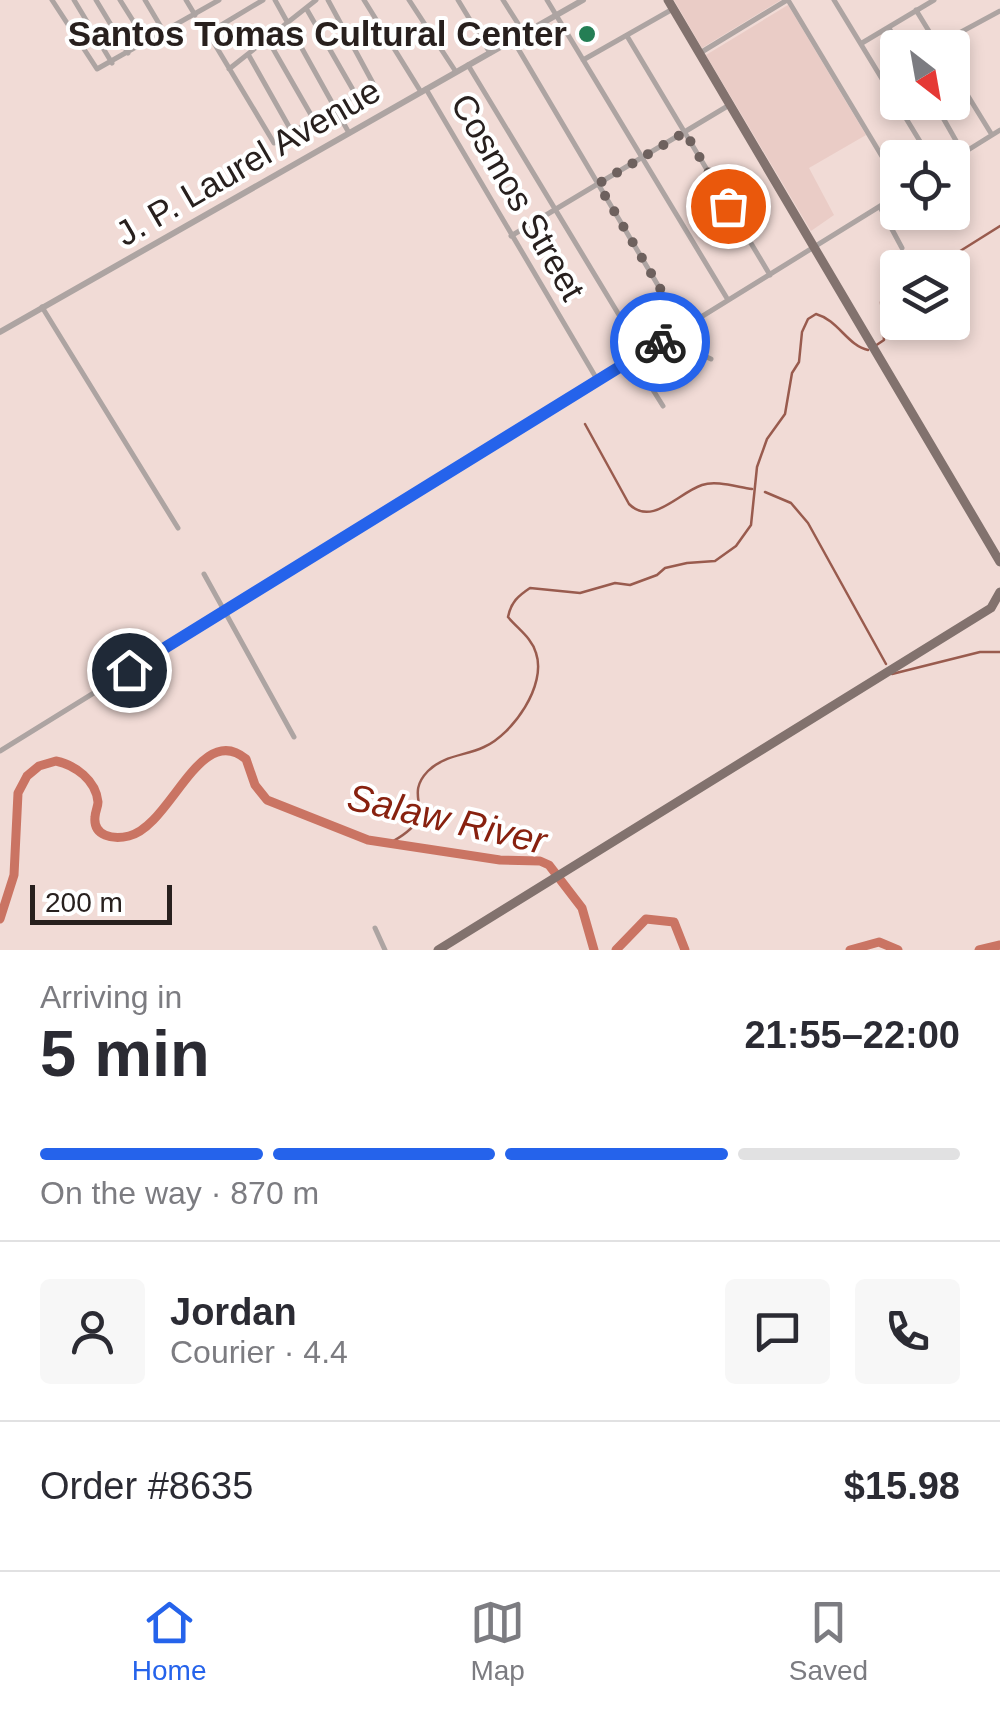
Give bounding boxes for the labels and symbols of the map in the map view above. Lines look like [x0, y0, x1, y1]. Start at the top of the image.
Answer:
place label: Santos Tomas Cultural Center [68, 14, 567, 53]
marker: Santos Tomas Cultural Center [576, 23, 598, 45]
north arrow [880, 30, 970, 120]
street label: J. P. Laurel Avenue [109, 70, 387, 253]
street label: Cosmos Street [444, 87, 593, 307]
pin [686, 164, 771, 249]
courier [610, 292, 710, 392]
pin [87, 628, 172, 713]
water label: Salaw River [344, 776, 552, 863]
scale bar [30, 880, 172, 924]

